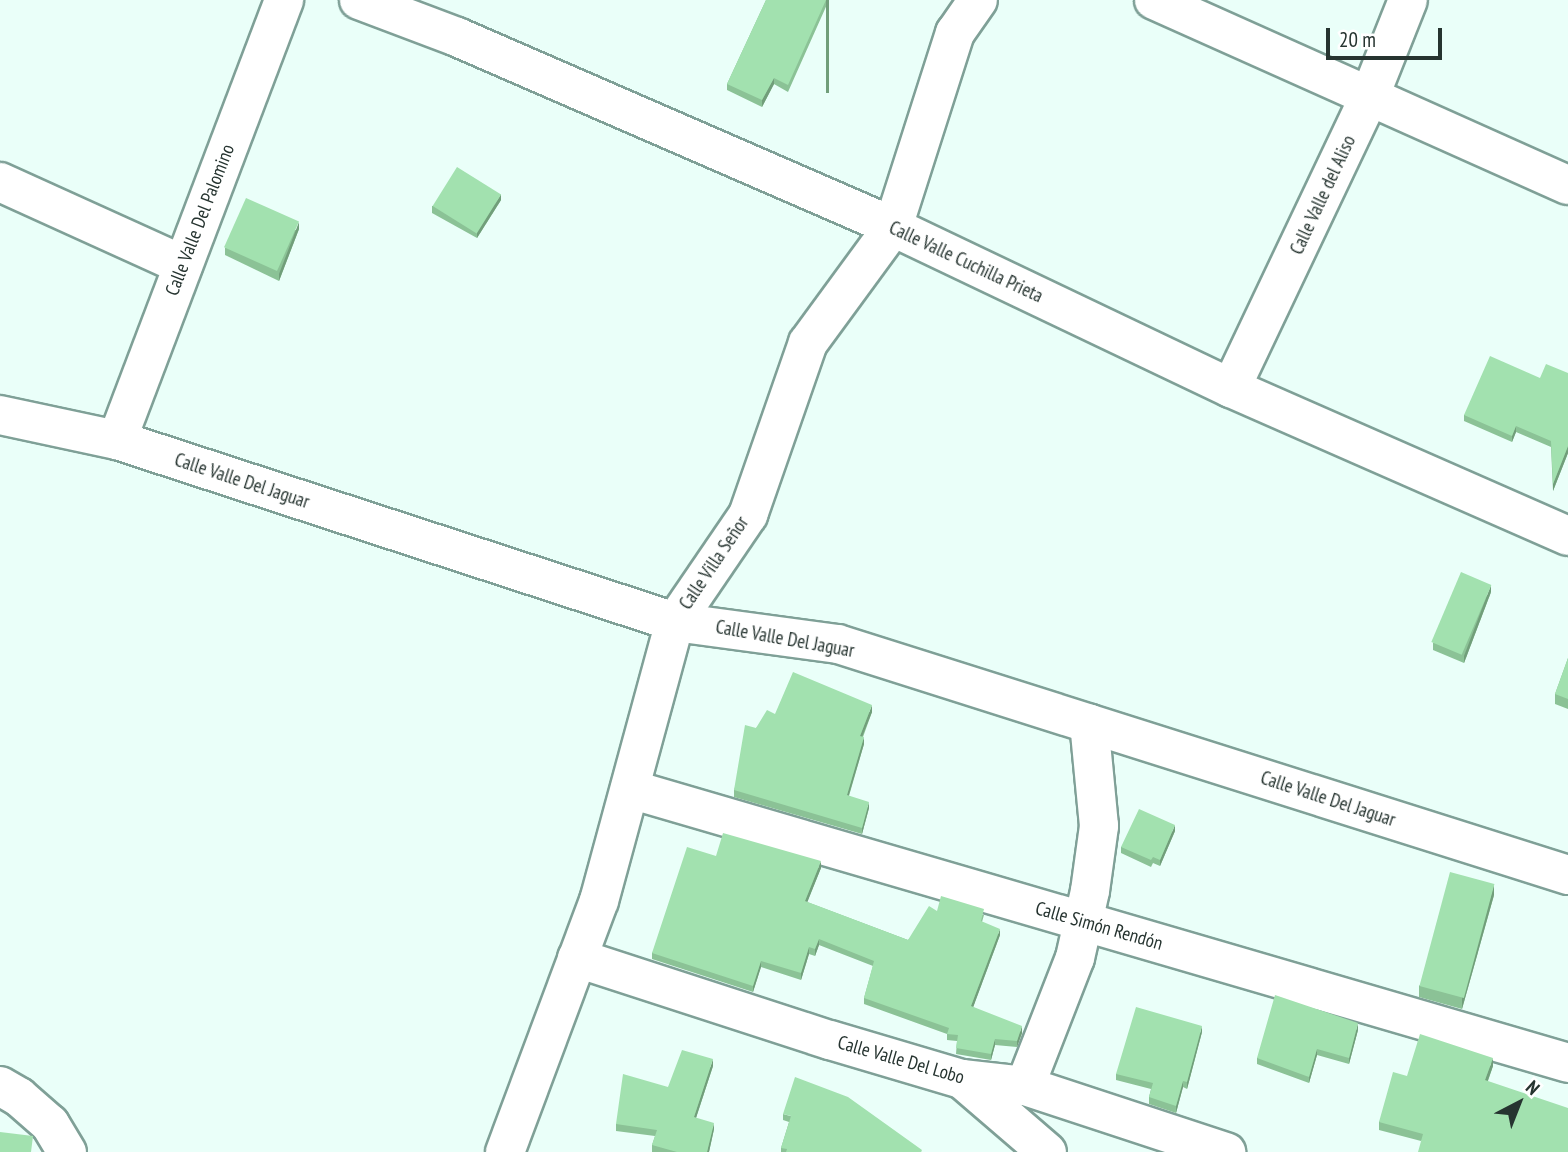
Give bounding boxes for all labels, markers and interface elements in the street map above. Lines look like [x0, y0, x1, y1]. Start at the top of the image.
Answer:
scale bar [1330, 14, 1446, 58]
text: 20 m [1339, 26, 1376, 53]
street label: Calle Valle del Aliso [1285, 131, 1361, 259]
street label: Calle Valle Del Palomino [161, 141, 239, 299]
street label: Calle Valle Cuchilla Prieta [885, 216, 1047, 308]
street label: Calle Valle Del Jaguar [172, 448, 312, 514]
street label: Calle Villa Señor [674, 512, 754, 614]
street label: Calle Valle Del Jaguar [714, 616, 856, 662]
street label: Calle Valle Del Jaguar [1258, 766, 1398, 832]
street label: Calle Simón Rendón [1033, 897, 1165, 955]
street label: Calle Valle Del Lobo [835, 1031, 967, 1089]
north arrow [1484, 1068, 1554, 1138]
text: N [1521, 1075, 1545, 1100]

